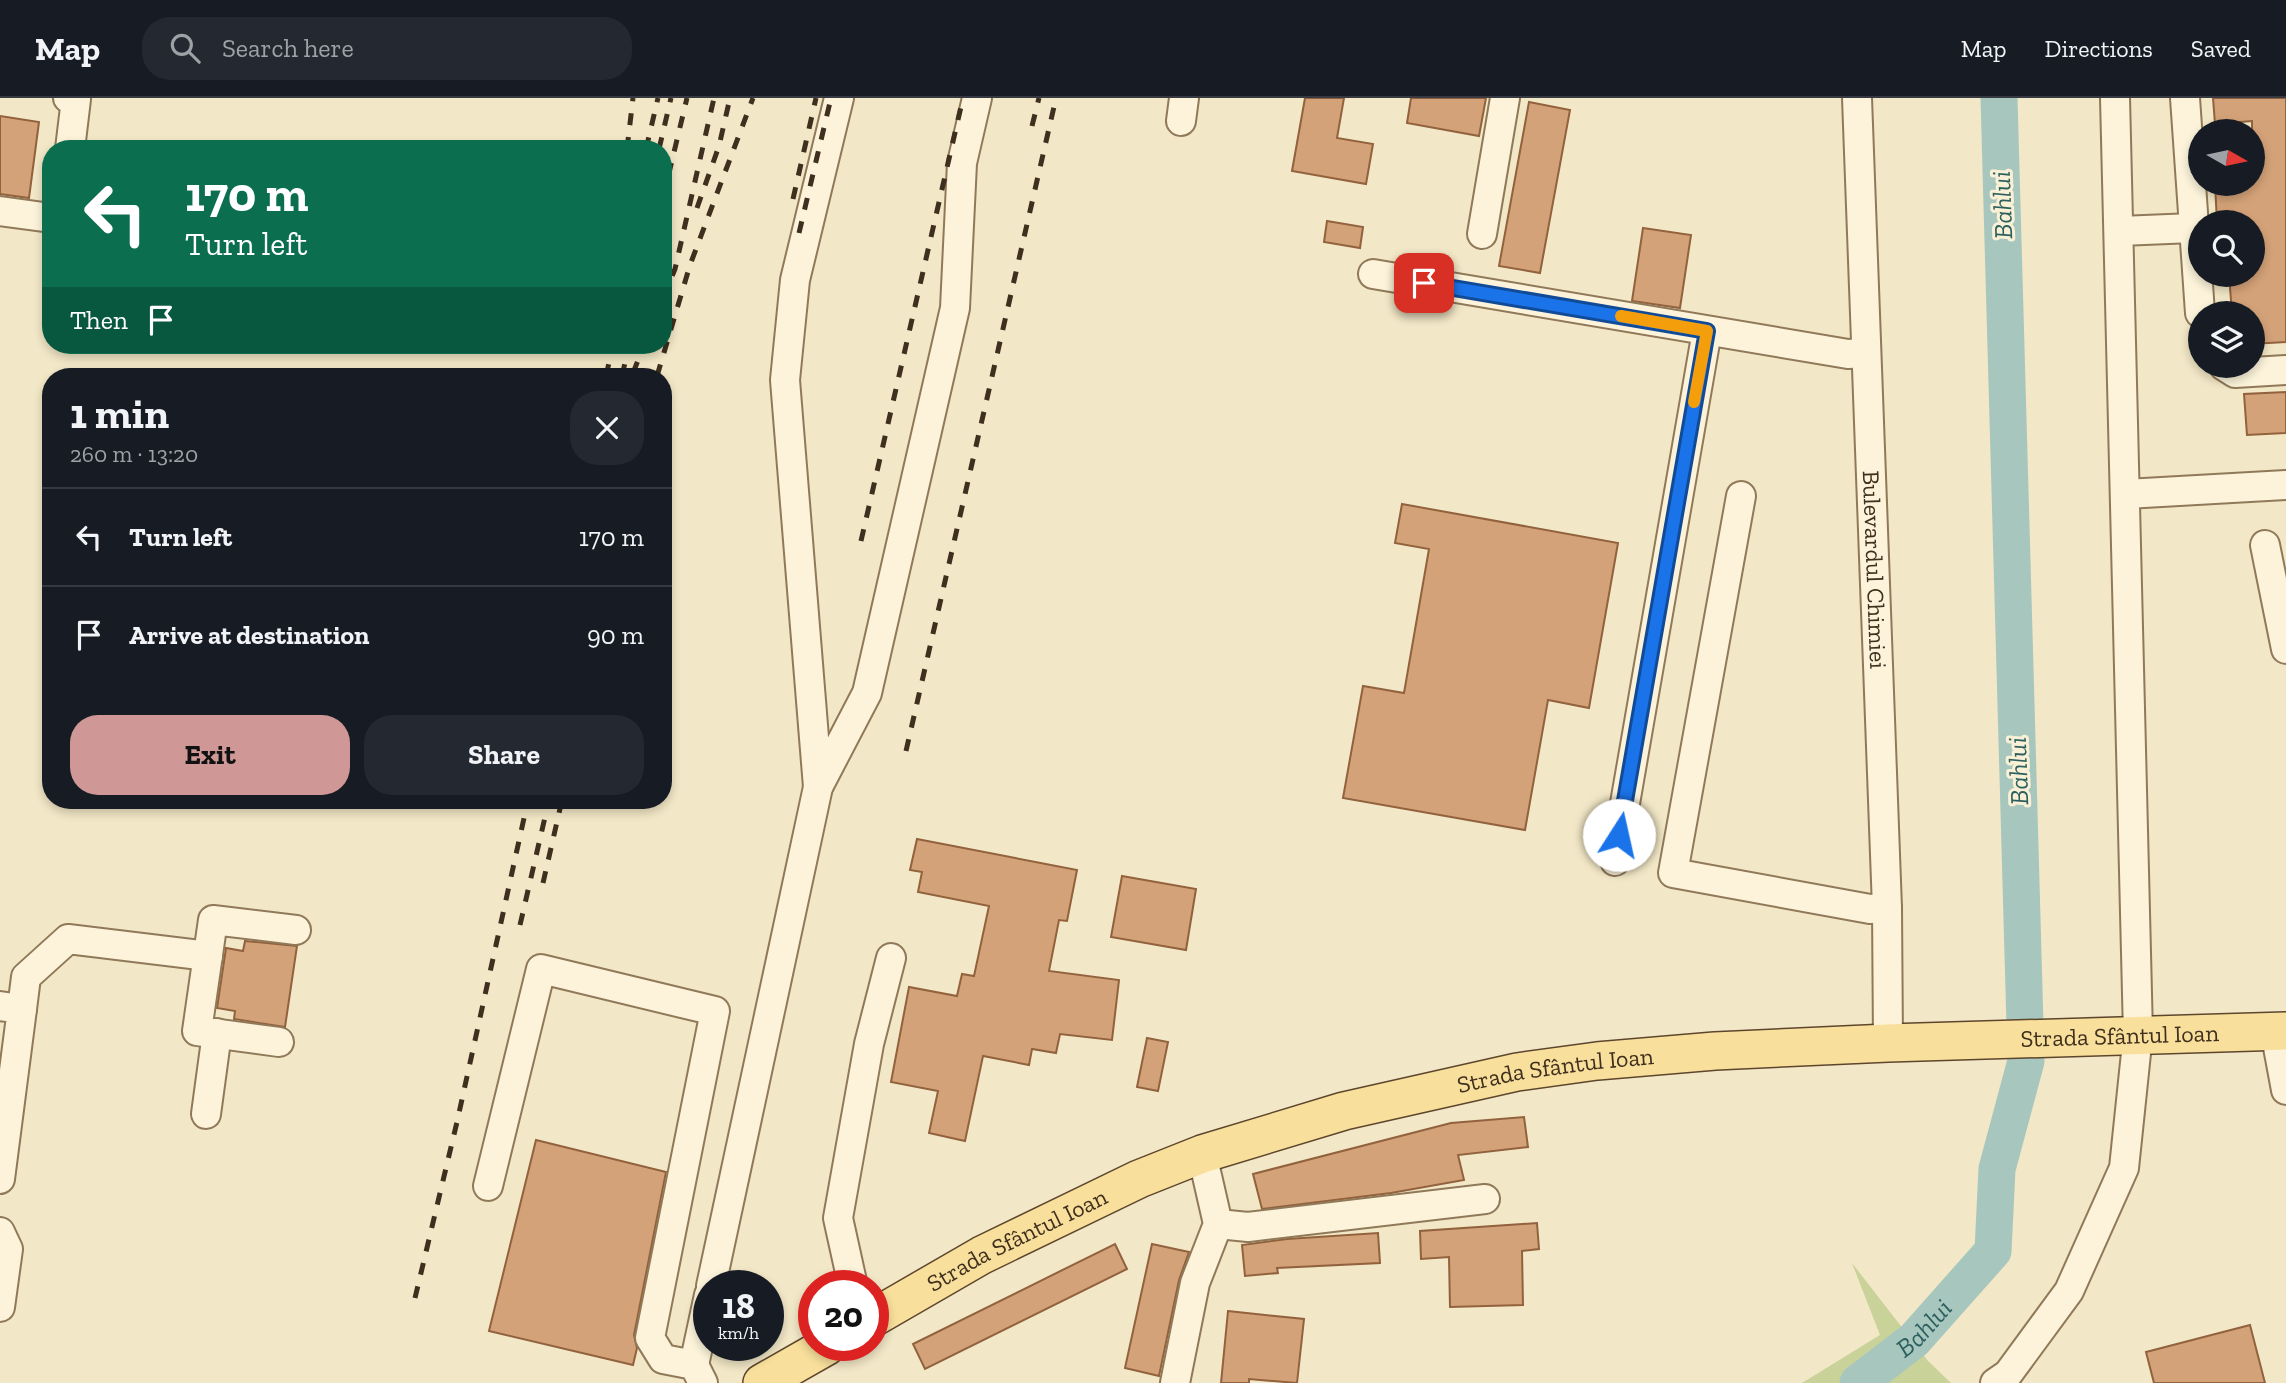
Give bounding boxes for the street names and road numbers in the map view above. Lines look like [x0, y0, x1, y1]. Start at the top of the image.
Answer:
street label: Bulevardul Chimiei [1857, 470, 1893, 670]
street label: Strada Sfântul Ioan [2020, 1018, 2220, 1053]
street label: Strada Sfântul Ioan [1454, 1041, 1655, 1099]
street label: Strada Sfântul Ioan [922, 1182, 1112, 1298]

